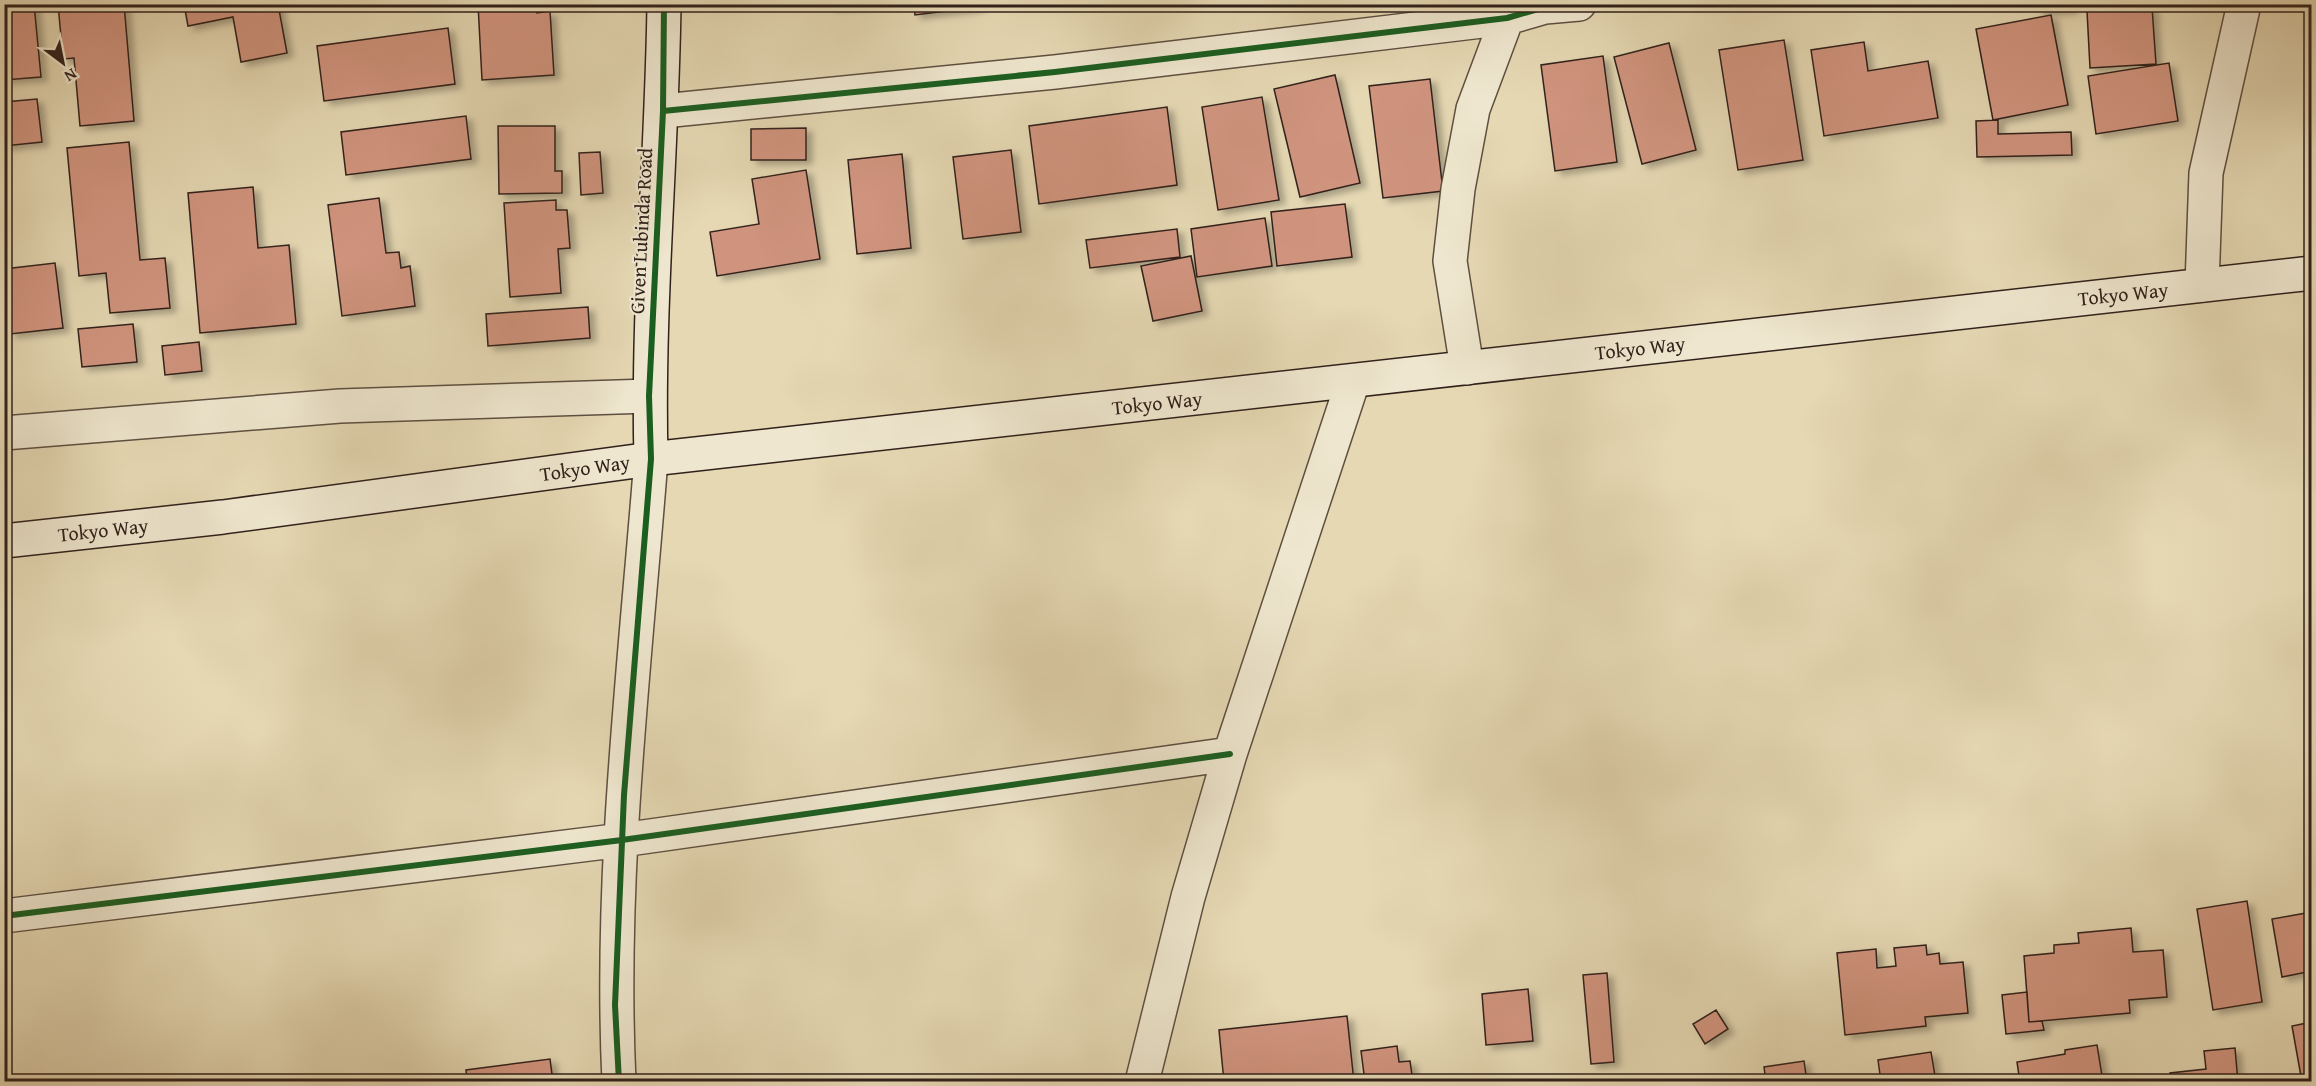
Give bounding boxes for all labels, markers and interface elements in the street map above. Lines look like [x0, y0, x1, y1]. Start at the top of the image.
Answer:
north arrow [33, 33, 93, 93]
text: N [60, 63, 82, 89]
street label: Given Lubinda Road [622, 147, 659, 315]
street label: Tokyo Way [2076, 274, 2170, 313]
street label: Tokyo Way [1593, 328, 1687, 367]
street label: Tokyo Way [1110, 383, 1204, 422]
street label: Tokyo Way [538, 447, 632, 488]
street label: Tokyo Way [56, 510, 150, 549]

